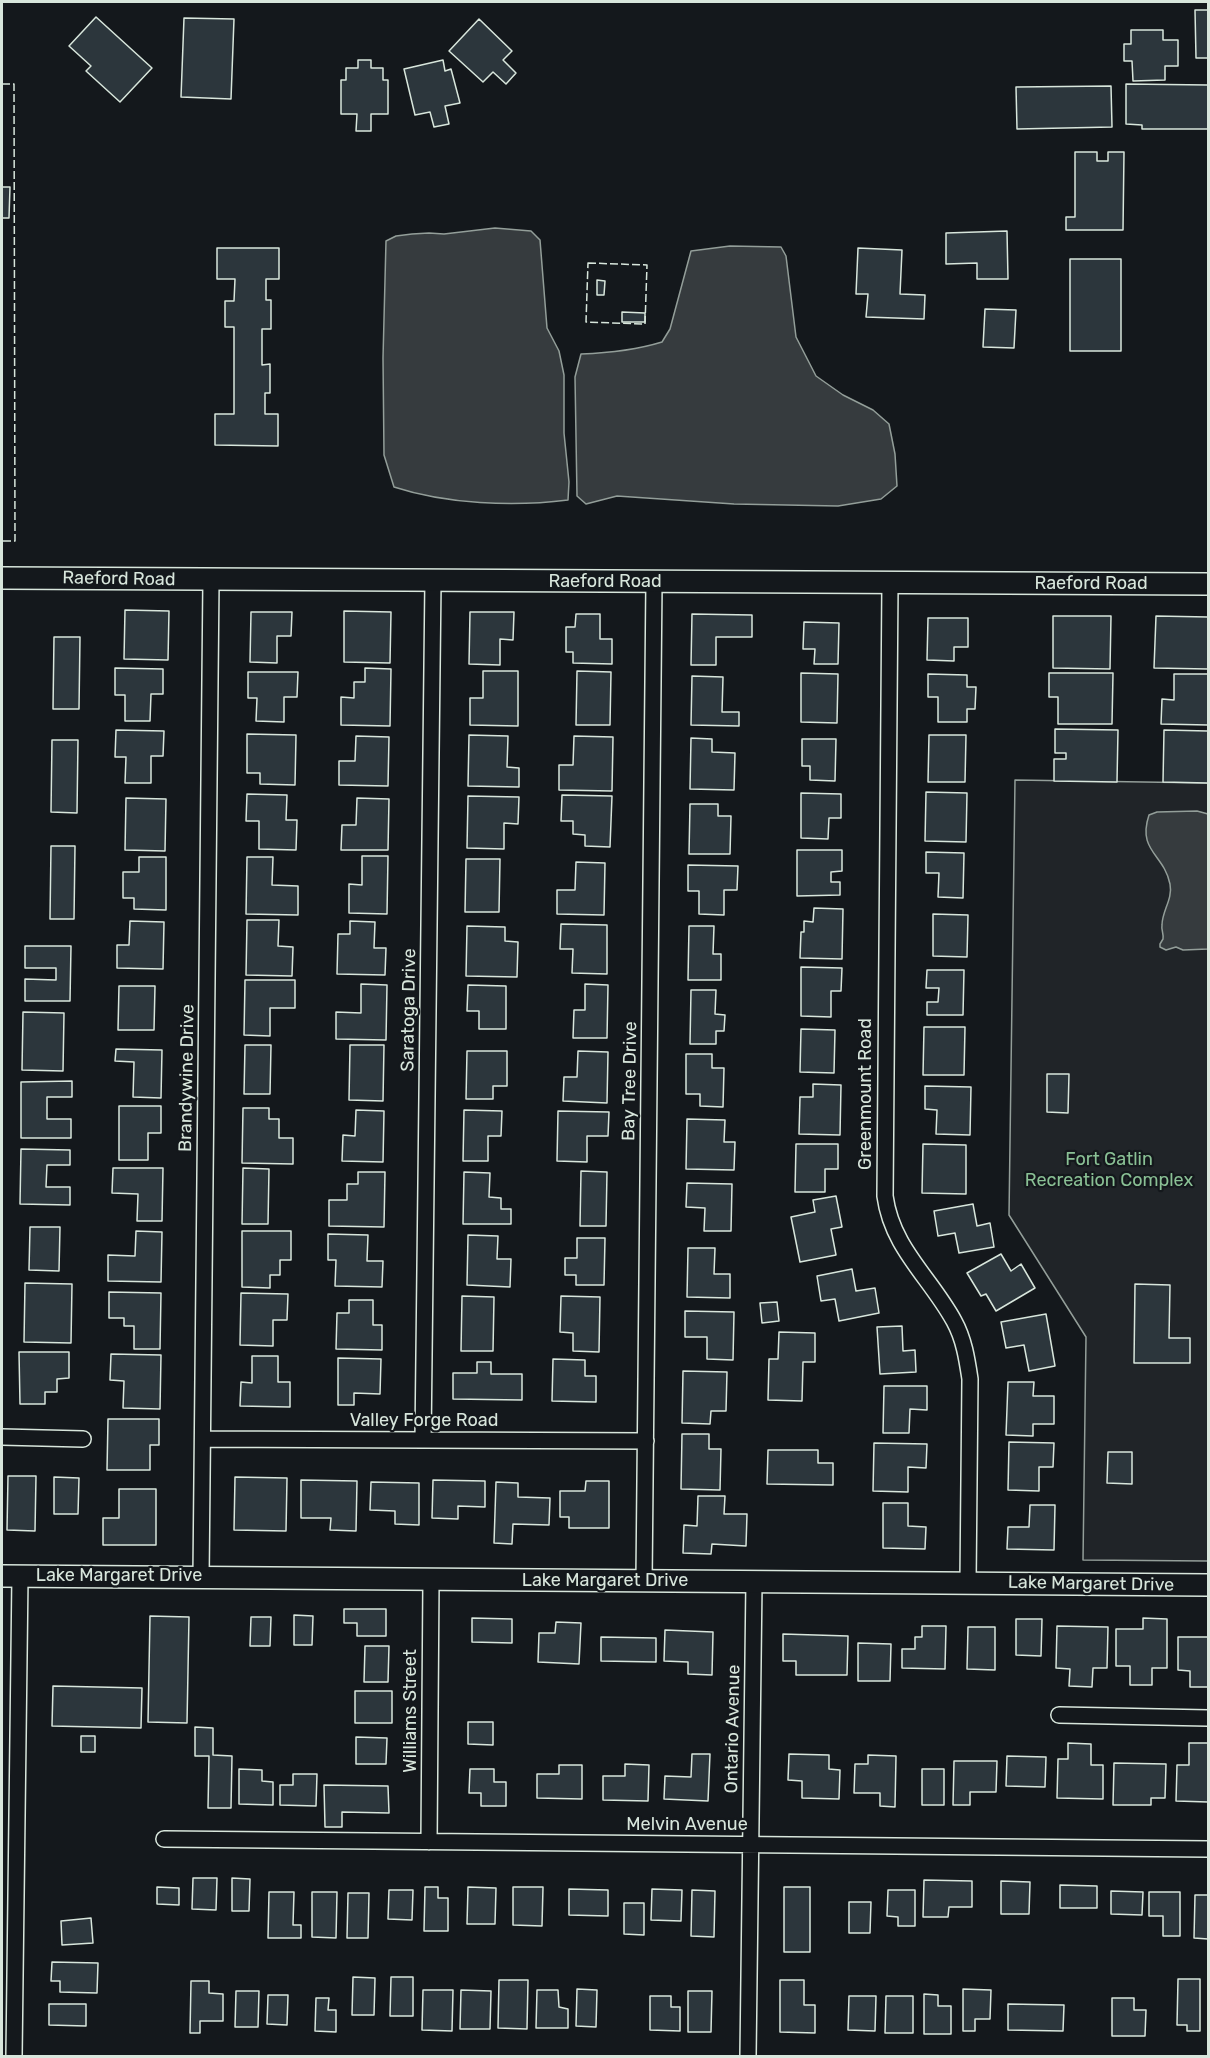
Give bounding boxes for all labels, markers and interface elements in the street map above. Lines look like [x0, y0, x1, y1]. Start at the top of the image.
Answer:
street label: Raeford Road [62, 567, 176, 591]
street label: Raeford Road [548, 571, 662, 593]
street label: Raeford Road [1034, 573, 1148, 595]
street label: Saratoga Drive [397, 948, 421, 1072]
street label: Brandywine Drive [175, 1004, 199, 1152]
street label: Greenmount Road [855, 1018, 877, 1170]
street label: Bay Tree Drive [618, 1021, 642, 1141]
park label: Fort Gatlin Recreation Complex [1025, 1149, 1193, 1192]
street label: Valley Forge Road [350, 1410, 498, 1432]
street label: Lake Margaret Drive [36, 1565, 202, 1587]
street label: Lake Margaret Drive [522, 1570, 688, 1592]
street label: Lake Margaret Drive [1008, 1572, 1174, 1596]
street label: Williams Street [400, 1649, 422, 1773]
street label: Ontario Avenue [721, 1664, 745, 1794]
street label: Melvin Avenue [626, 1814, 748, 1836]

